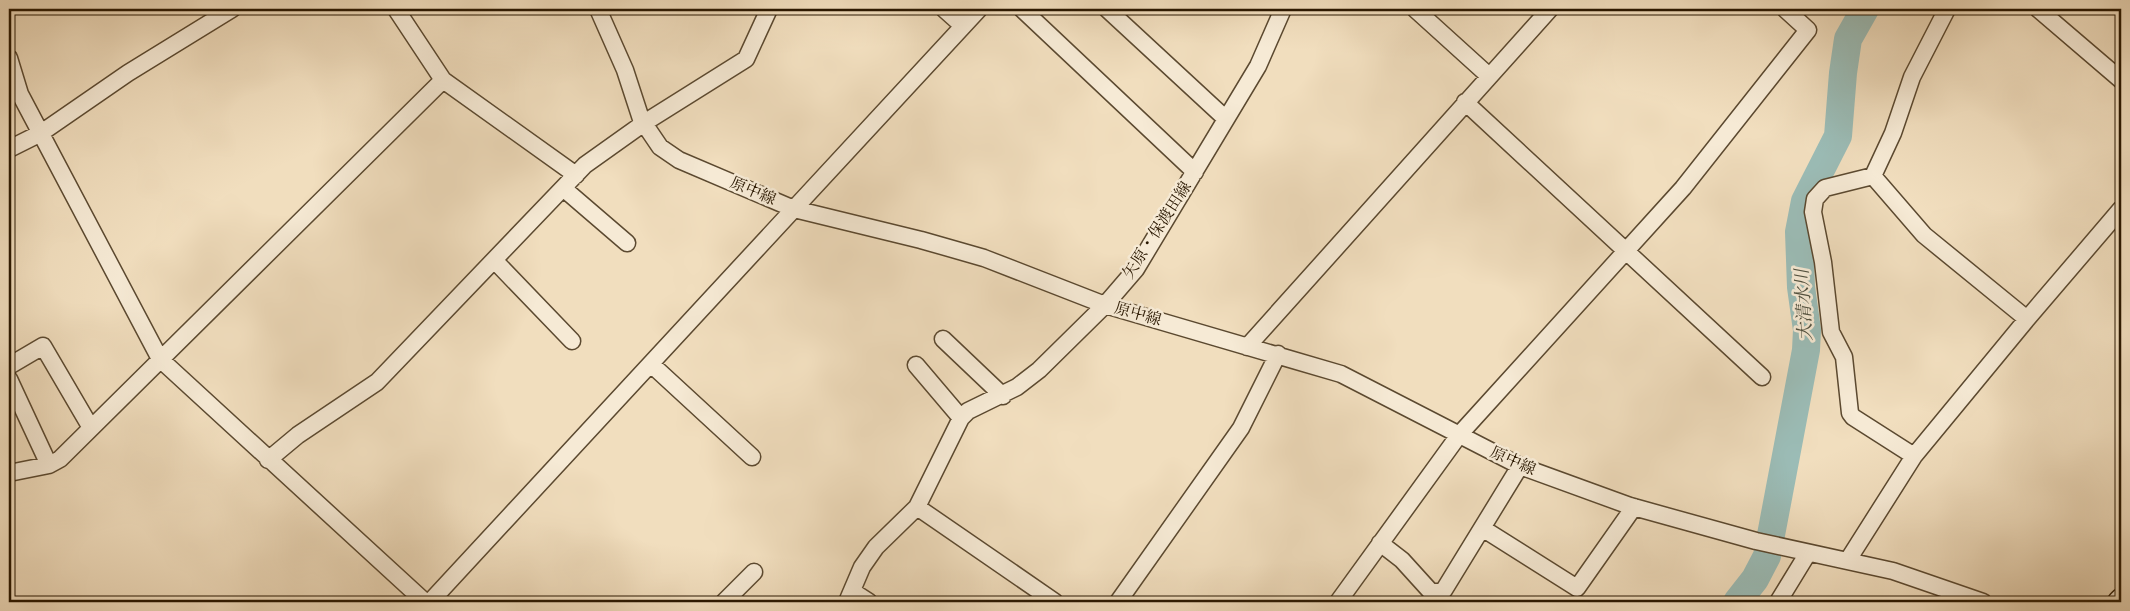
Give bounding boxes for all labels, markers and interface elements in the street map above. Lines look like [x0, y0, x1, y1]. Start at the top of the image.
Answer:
street label: 原中線 [727, 171, 779, 211]
street label: 矢原・保渡田線 [1117, 177, 1197, 283]
water label: 大清水川 [1790, 266, 1818, 342]
street label: 原中線 [1112, 297, 1164, 331]
street label: 原中線 [1487, 441, 1539, 481]

